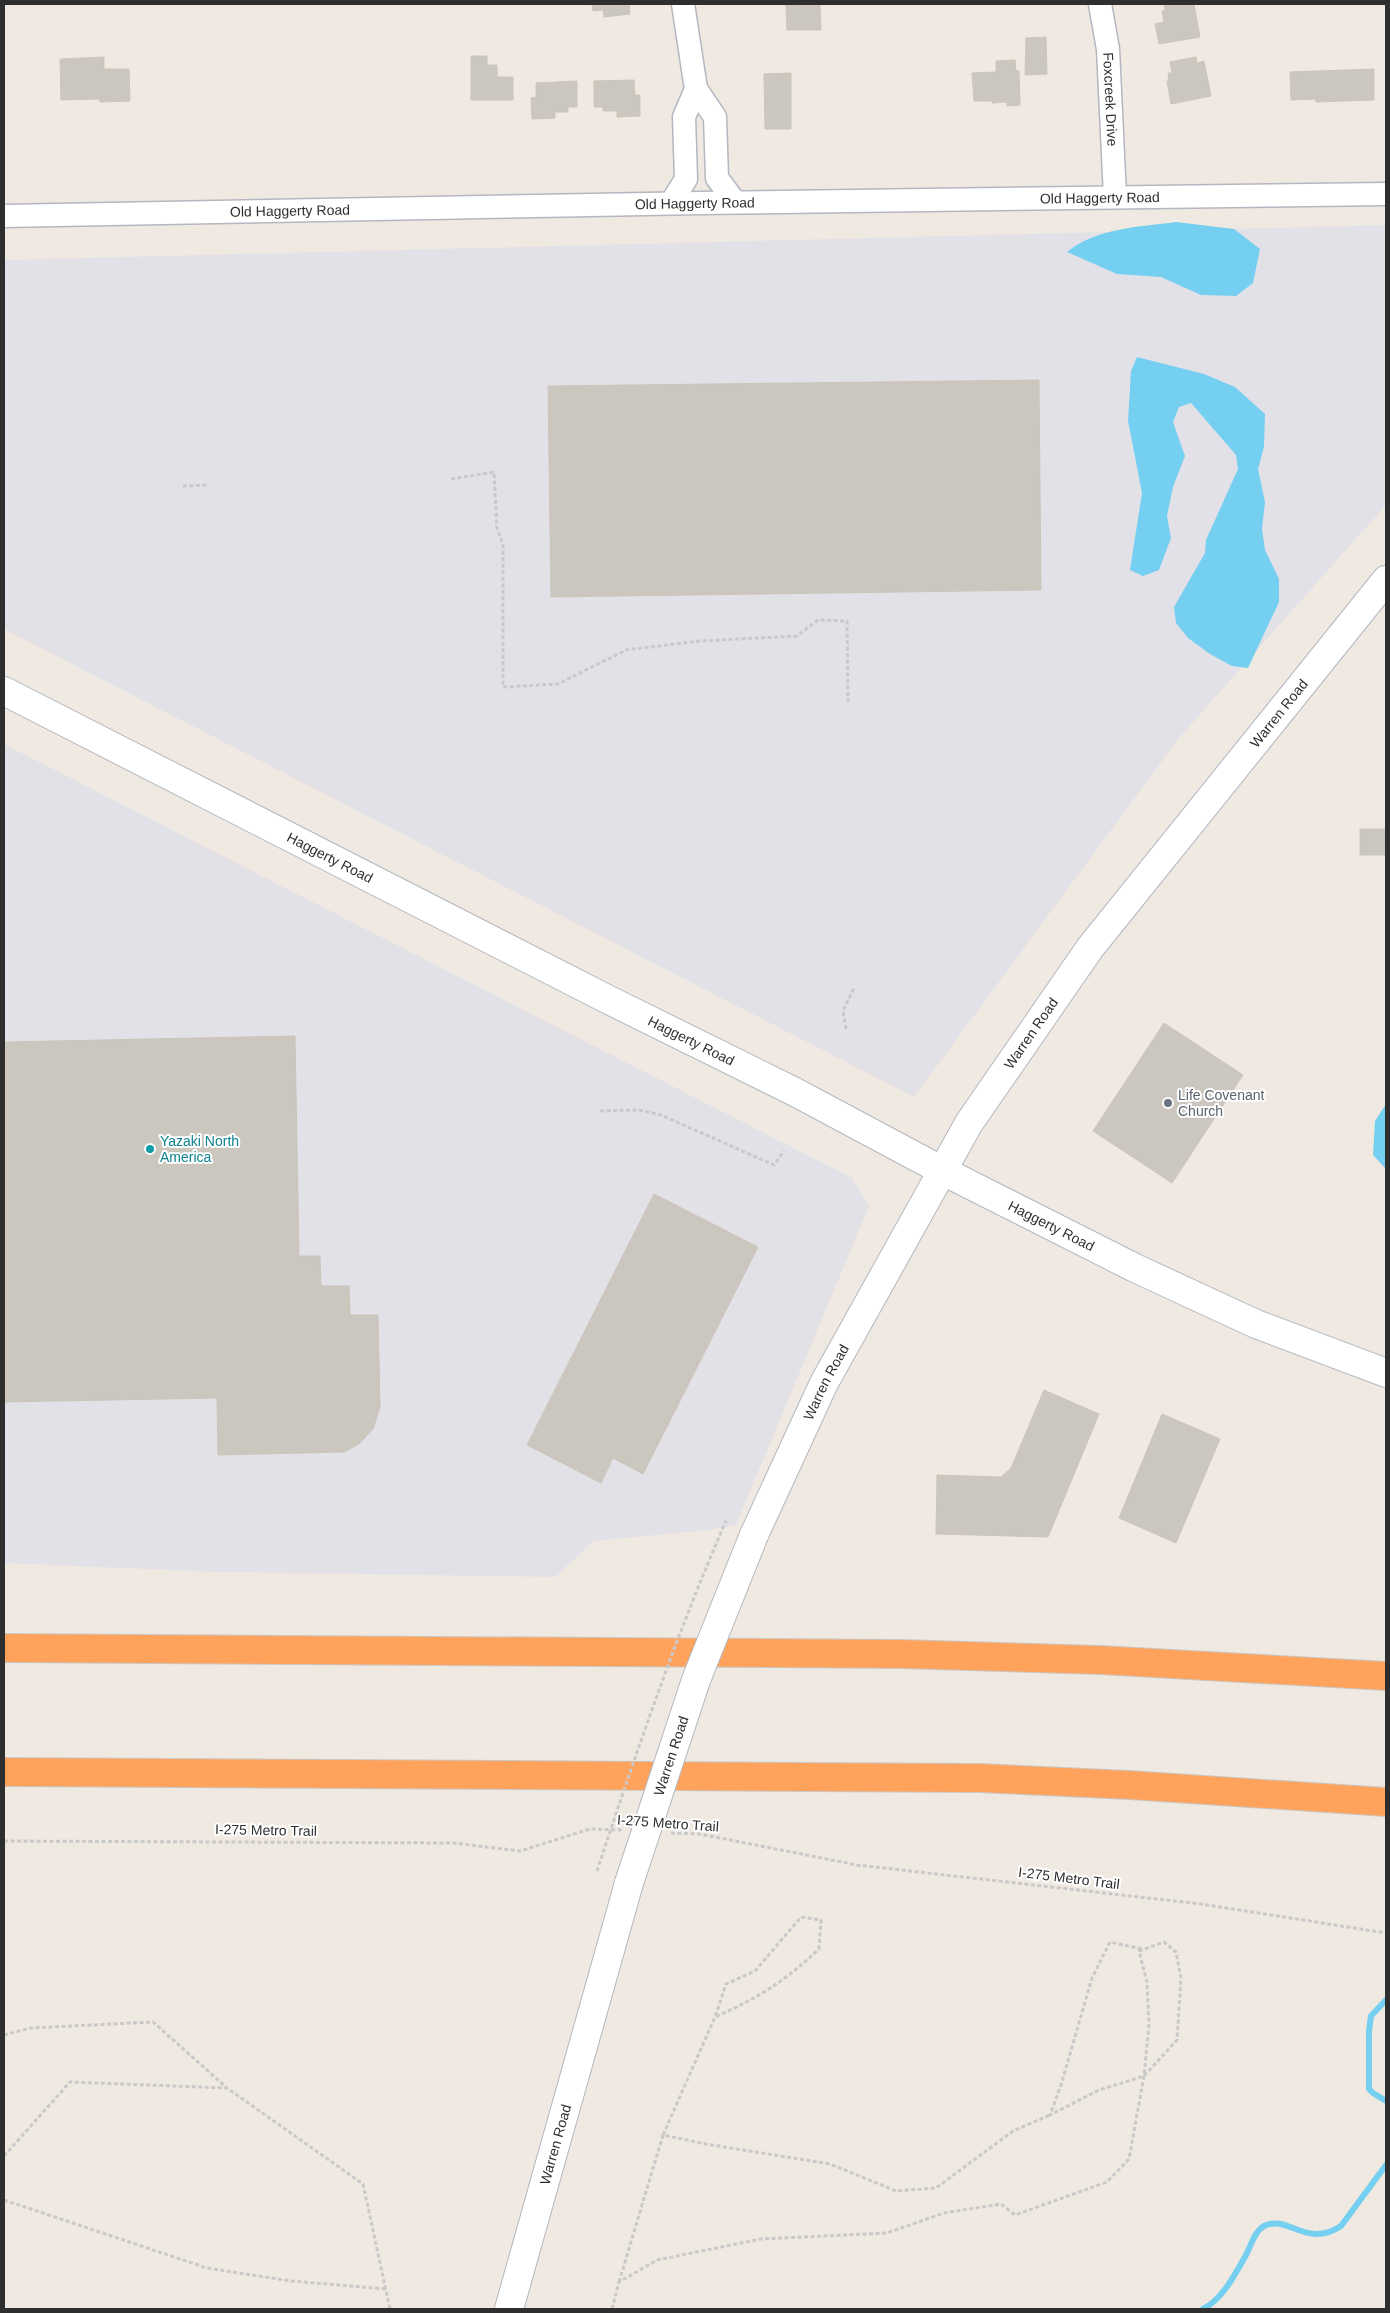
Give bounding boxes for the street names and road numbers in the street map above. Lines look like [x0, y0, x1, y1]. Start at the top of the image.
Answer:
street label: Foxcreek Drive [1100, 52, 1121, 147]
street label: Old Haggerty Road [1040, 189, 1160, 207]
street label: Old Haggerty Road [635, 194, 755, 212]
street label: Old Haggerty Road [230, 202, 350, 220]
street label: Warren Road [1247, 676, 1311, 751]
street label: Haggerty Road [284, 829, 376, 886]
street label: Warren Road [1001, 995, 1061, 1072]
street label: Haggerty Road [645, 1013, 737, 1069]
street label: Haggerty Road [1006, 1197, 1097, 1254]
street label: Warren Road [800, 1341, 852, 1422]
street label: Warren Road [650, 1714, 692, 1798]
street label: I-275 Metro Trail [617, 1811, 719, 1835]
street label: I-275 Metro Trail [215, 1821, 317, 1839]
street label: I-275 Metro Trail [1017, 1864, 1121, 1892]
street label: Warren Road [536, 2102, 574, 2186]

